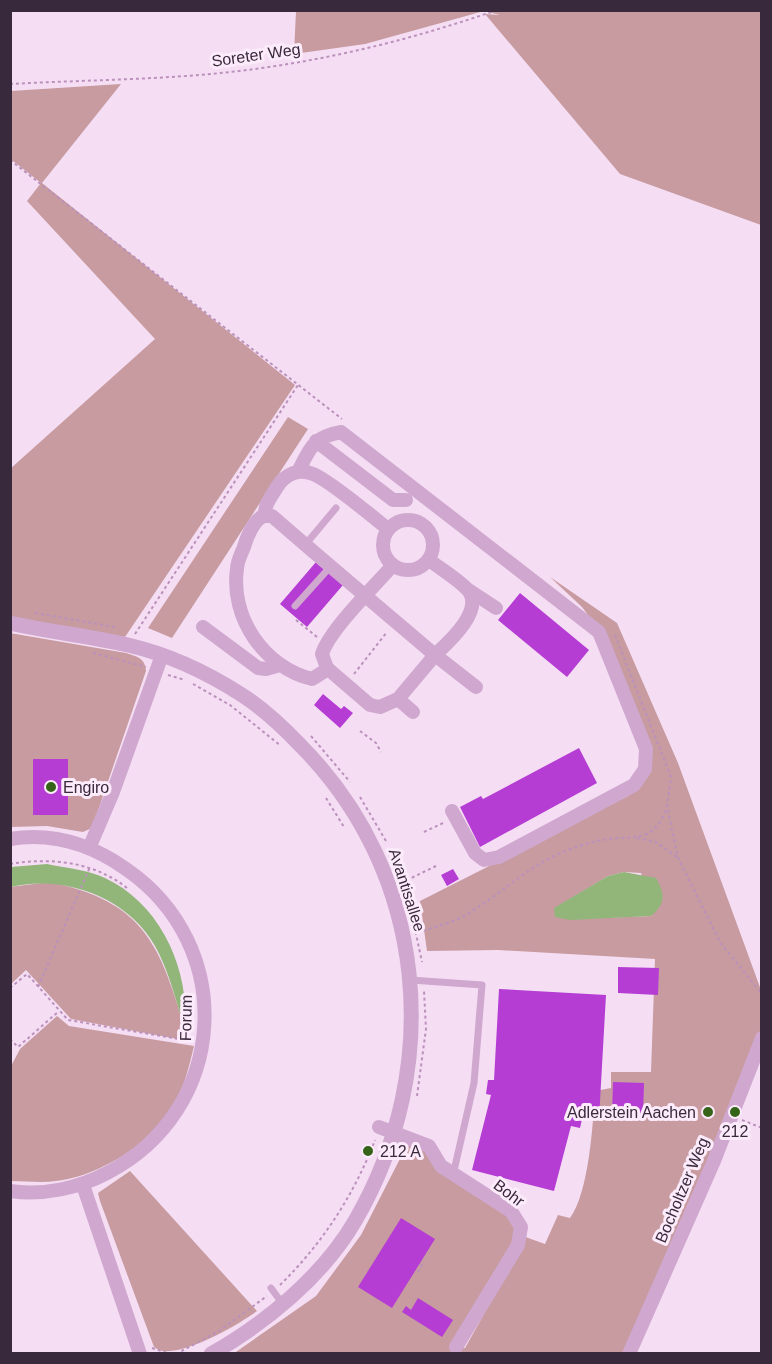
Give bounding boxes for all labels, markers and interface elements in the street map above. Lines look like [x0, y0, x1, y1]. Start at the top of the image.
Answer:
street label: Soreter Weg [210, 40, 302, 70]
place label: Engiro [63, 779, 109, 796]
marker: Engiro [44, 780, 58, 794]
street label: Avantisallee [386, 846, 428, 934]
street label: Forum [177, 995, 195, 1041]
place label: Adlerstein Aachen [567, 1104, 696, 1121]
marker: Adlerstein Aachen [701, 1105, 715, 1119]
marker: 212 [728, 1105, 742, 1119]
place label: 212 [722, 1123, 748, 1140]
street label: Bocholtzer Weg [652, 1135, 712, 1245]
place label: 212 A [380, 1143, 421, 1160]
marker: 212 A [361, 1144, 375, 1158]
street label: Bohr [490, 1176, 528, 1210]

